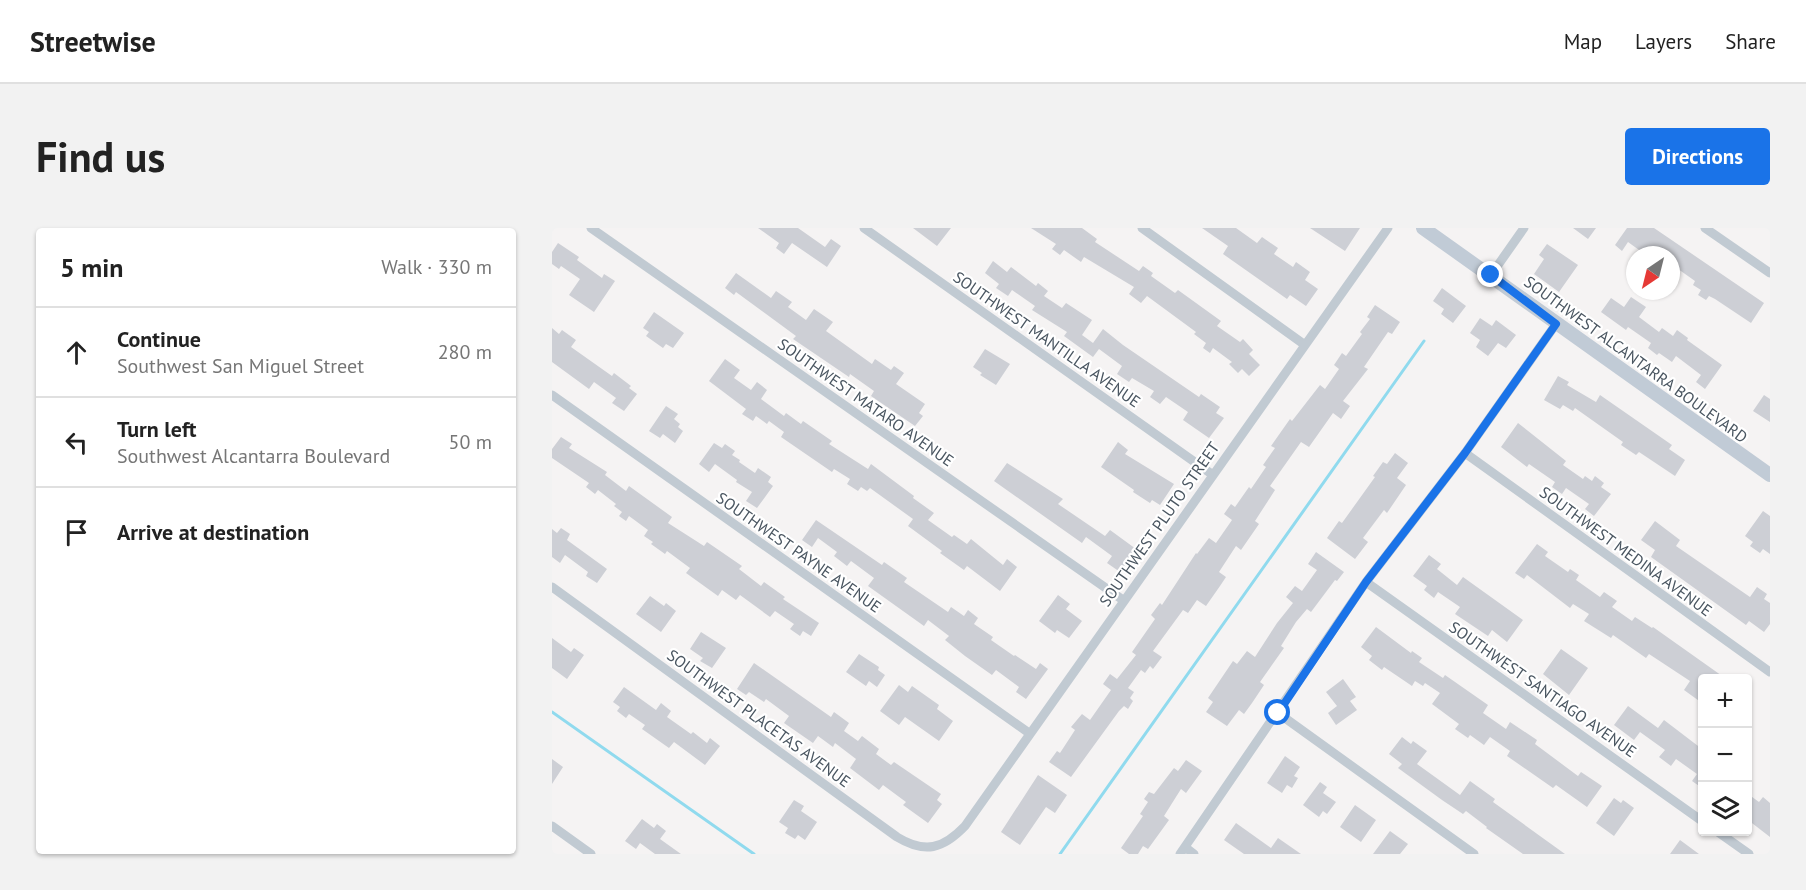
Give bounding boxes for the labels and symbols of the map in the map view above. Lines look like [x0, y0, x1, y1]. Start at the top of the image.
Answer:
north arrow [1626, 246, 1680, 300]
route end [1477, 261, 1503, 287]
street label: SOUTHWEST MANTILLA AVENUE [950, 267, 1144, 411]
street label: SOUTHWEST ALCANTARRA BOULEVARD [1520, 271, 1752, 447]
street label: SOUTHWEST MATARO AVENUE [774, 334, 958, 470]
street label: SOUTHWEST PLUTO STREET [1095, 438, 1224, 610]
street label: SOUTHWEST MEDINA AVENUE [1536, 482, 1716, 620]
street label: SOUTHWEST PAYNE AVENUE [713, 487, 885, 617]
street label: SOUTHWEST SANTIAGO AVENUE [1446, 617, 1640, 761]
street label: SOUTHWEST PLACETAS AVENUE [663, 645, 855, 791]
route start [1264, 699, 1290, 725]

